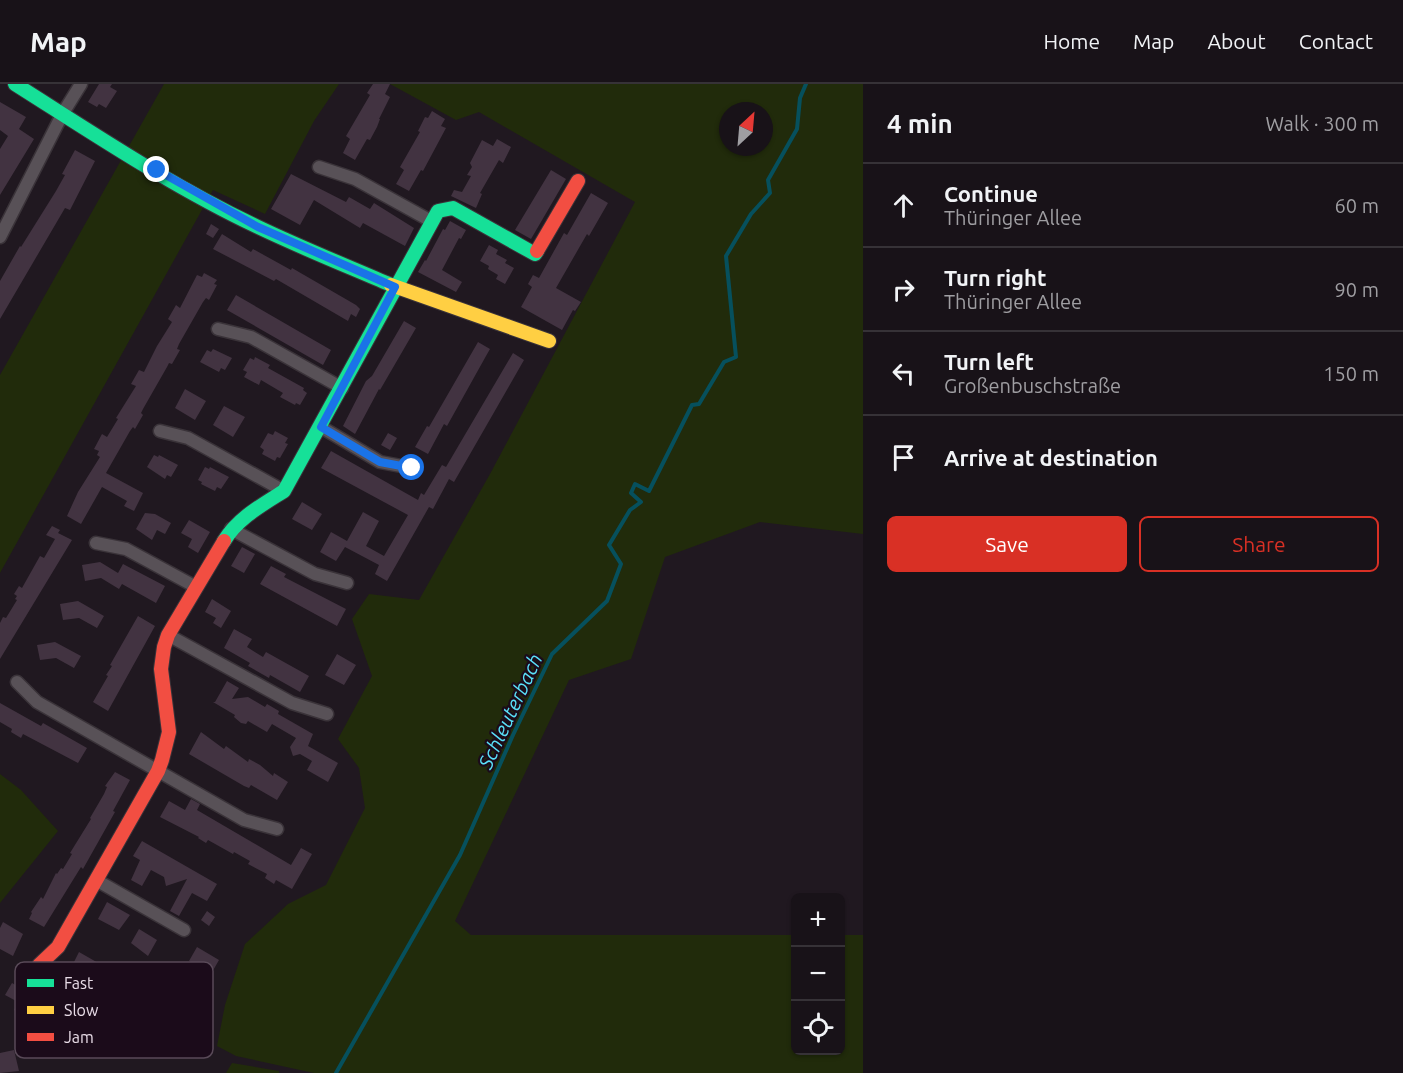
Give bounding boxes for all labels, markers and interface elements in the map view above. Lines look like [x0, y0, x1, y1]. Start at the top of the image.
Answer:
text: Map [30, 26, 87, 57]
text: Home [1043, 29, 1100, 53]
text: Map [1133, 29, 1174, 53]
text: About [1207, 29, 1266, 53]
text: Contact [1299, 29, 1373, 53]
north arrow [719, 102, 773, 156]
text: 4 min [887, 109, 953, 138]
text: Walk · 300 m [1266, 112, 1379, 135]
route end [143, 156, 169, 182]
text: Continue [944, 181, 1038, 206]
icon: ahead [887, 189, 920, 222]
text: 60 m [1335, 194, 1379, 217]
text: Thüringer Allee [944, 206, 1082, 229]
text: Turn right [944, 265, 1046, 290]
icon: right [887, 273, 920, 306]
text: 90 m [1335, 278, 1379, 301]
text: Thüringer Allee [944, 290, 1082, 313]
text: Turn left [944, 349, 1034, 374]
icon: left [887, 357, 920, 390]
text: 150 m [1323, 362, 1379, 385]
text: Großenbuschstraße [944, 374, 1121, 397]
icon: arrive [887, 441, 920, 474]
text: Arrive at destination [944, 445, 1158, 470]
route start [398, 454, 424, 480]
button: Save [887, 516, 1127, 572]
button: Share [1139, 516, 1379, 572]
water label: Schleuterbach [473, 650, 547, 773]
map controls [791, 893, 845, 1055]
button: + [791, 893, 845, 947]
button: − [791, 947, 845, 1001]
legend [15, 962, 213, 1058]
text: Fast [64, 974, 94, 992]
text: Slow [64, 1001, 99, 1019]
button: locate [791, 1001, 845, 1055]
text: Jam [64, 1028, 94, 1046]

